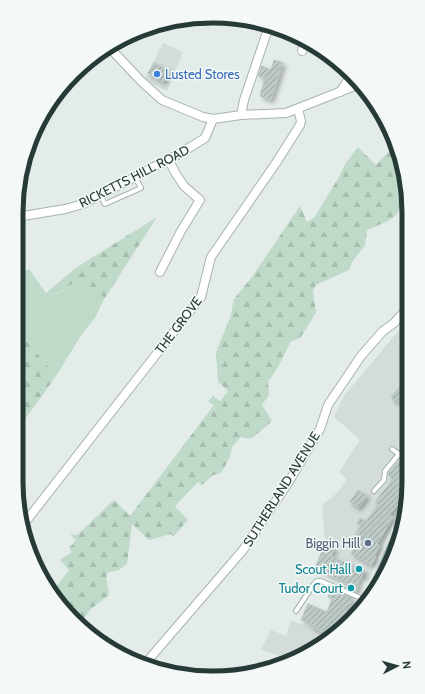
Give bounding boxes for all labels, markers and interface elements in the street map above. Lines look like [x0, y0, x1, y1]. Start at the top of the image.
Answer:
place label: Lusted Stores [165, 66, 240, 82]
marker: Lusted Stores [152, 69, 162, 79]
street label: RICKETTS HILL ROAD [76, 141, 192, 211]
street label: THE GROVE [151, 293, 205, 357]
street label: SUTHERLAND AVENUE [239, 429, 323, 549]
place label: Biggin Hill [305, 535, 360, 551]
marker: Biggin Hill [363, 538, 373, 548]
place label: Scout Hall [295, 561, 351, 577]
marker: Scout Hall [354, 564, 364, 574]
place label: Tudor Court [279, 580, 344, 596]
marker: Tudor Court [346, 583, 356, 593]
north arrow [377, 646, 417, 686]
text: N [400, 660, 414, 670]

